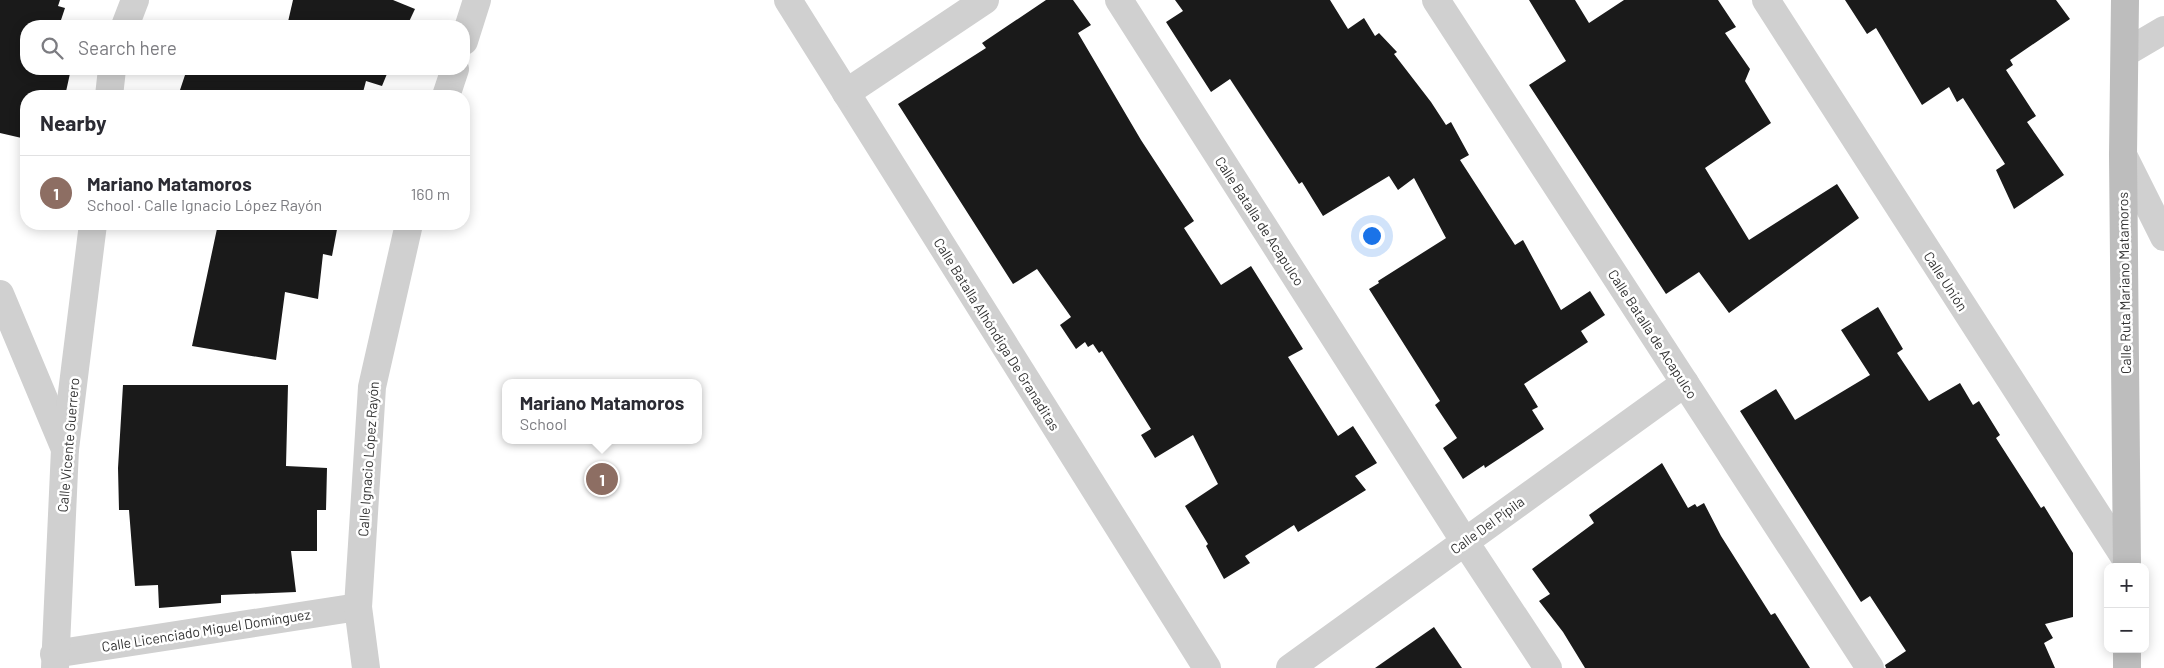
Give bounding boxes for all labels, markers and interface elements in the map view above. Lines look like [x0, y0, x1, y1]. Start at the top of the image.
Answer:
search box [20, 20, 470, 75]
icon: search [38, 34, 66, 62]
text: Search here [78, 36, 177, 59]
text: Nearby [40, 110, 106, 135]
street label: Calle Batalla de Acapulco [1212, 153, 1308, 289]
text: Mariano Matamoros [87, 172, 252, 195]
text: 1 [53, 184, 59, 203]
text: 160 m [411, 184, 450, 203]
street label: Calle Ruta Mariano Matamoros [2114, 192, 2134, 374]
text: School · Calle Ignacio López Rayón [87, 195, 322, 214]
your location [1359, 223, 1385, 249]
street label: Calle Batalla Alhóndiga De Granaditas [930, 234, 1064, 434]
street label: Calle Unión [1920, 248, 1972, 314]
street label: Calle Batalla de Acapulco [1605, 266, 1701, 402]
street label: Calle Vicente Guerrero [54, 377, 82, 513]
popup [502, 379, 702, 444]
street label: Calle Ignacio López Rayón [354, 381, 382, 537]
text: Mariano Matamoros [520, 391, 684, 414]
text: School [520, 414, 567, 433]
pin: 1 [586, 460, 618, 498]
street label: Calle Del Pípila [1447, 492, 1527, 558]
map controls [2104, 563, 2149, 653]
button: + [2104, 563, 2149, 608]
street label: Calle Licenciado Miguel Domínguez [100, 605, 312, 655]
button: − [2104, 608, 2149, 653]

